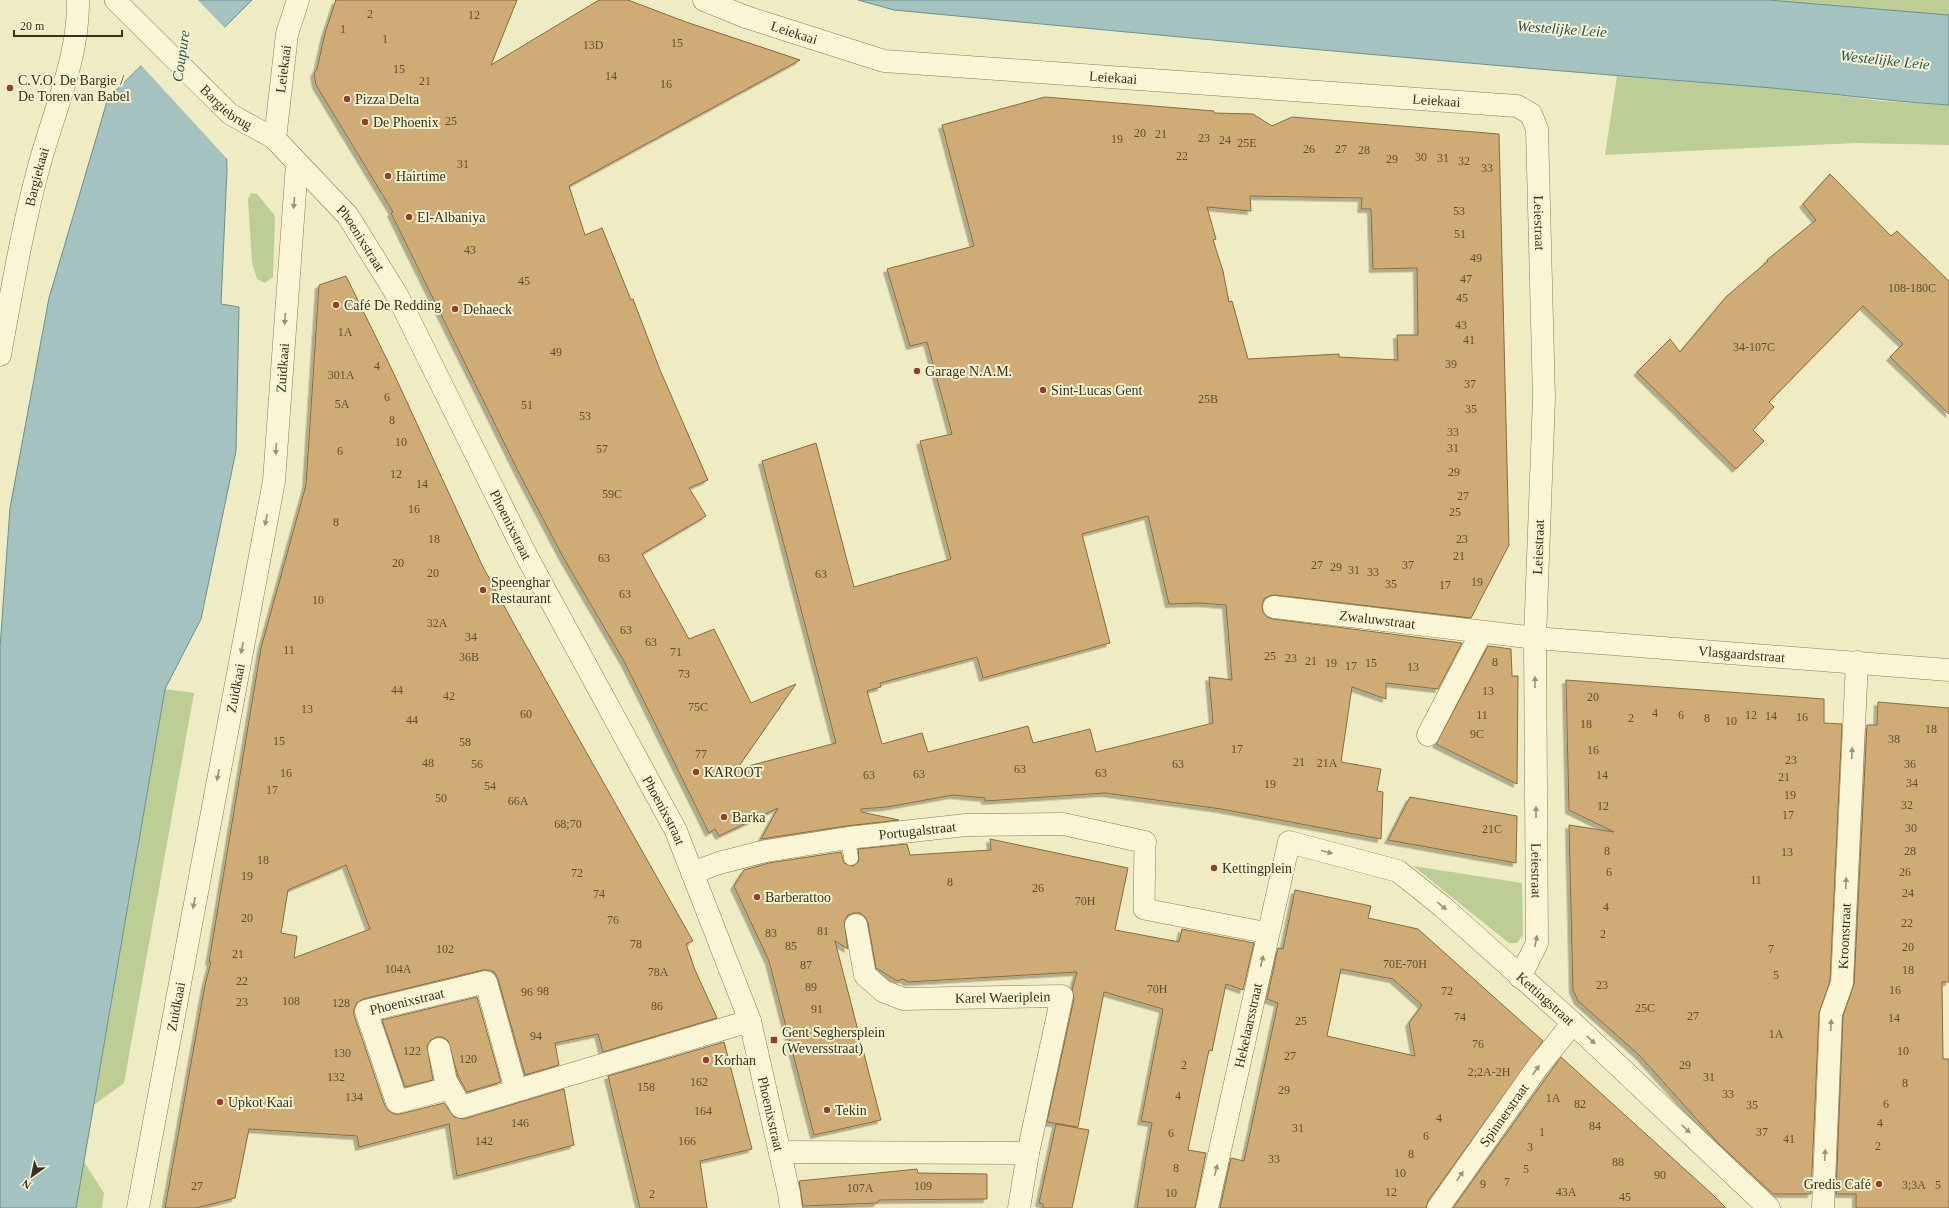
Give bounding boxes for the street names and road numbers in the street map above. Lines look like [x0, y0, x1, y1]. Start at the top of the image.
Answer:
street label: Leiekaai [769, 18, 819, 47]
street label: Leiekaai [273, 44, 294, 94]
street label: Leiekaai [1089, 69, 1138, 87]
street label: Bargiebrug [197, 82, 255, 133]
street label: Leiekaai [1412, 92, 1461, 110]
street label: Bargiekaai [22, 145, 52, 208]
street label: Leiestraat [1531, 195, 1547, 251]
street label: Phoenixstraat [333, 202, 388, 274]
street label: Zuidkaai [273, 342, 292, 393]
street label: Phoenixstraat [487, 488, 534, 563]
street label: Leiestraat [1530, 519, 1547, 575]
street label: Zwaluwstraat [1338, 608, 1416, 632]
street label: Vlasgaardstraat [1697, 644, 1786, 665]
street label: Zuidkaai [224, 662, 248, 714]
street label: Phoenixstraat [639, 773, 688, 847]
street label: Portugalstraat [878, 819, 957, 843]
street label: Leiestraat [1528, 843, 1544, 898]
street label: Kroonstraat [1836, 903, 1854, 970]
street label: Kettingstraat [1513, 969, 1577, 1029]
street label: Zuidkaai [164, 981, 188, 1032]
street label: Hekelaarsstraat [1232, 982, 1265, 1069]
street label: Phoenixstraat [368, 985, 446, 1018]
street label: Karel Waeriplein [955, 989, 1050, 1006]
street label: Phoenixstraat [755, 1075, 786, 1153]
street label: Spinnerstraat [1477, 1081, 1532, 1150]

